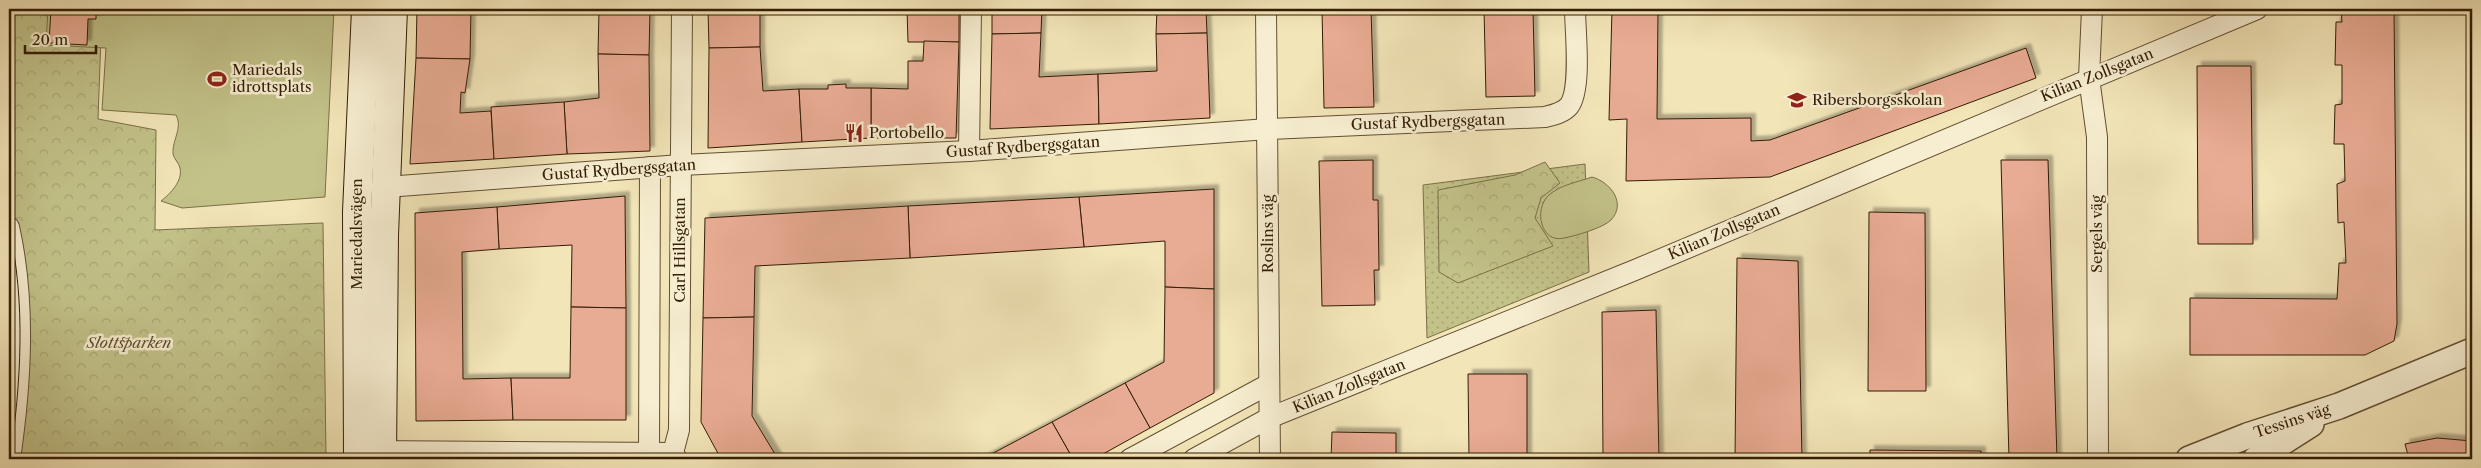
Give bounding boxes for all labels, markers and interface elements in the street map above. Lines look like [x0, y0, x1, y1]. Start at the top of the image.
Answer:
scale bar [25, 22, 96, 54]
text: 20 m [32, 30, 68, 49]
street label: Kilian Zollsgatan [2038, 43, 2156, 106]
place label: Mariedals idrottsplats [232, 60, 312, 96]
sports icon: Mariedals idrottsplats [206, 68, 228, 90]
school or university icon: Ribersborgsskolan [1786, 89, 1808, 111]
place label: Ribersborgsskolan [1812, 90, 1943, 109]
street label: Gustaf Rydbergsgatan [1351, 109, 1506, 134]
restaurant icon: Portobello [843, 122, 865, 144]
place label: Portobello [869, 123, 944, 142]
street label: Gustaf Rydbergsgatan [945, 132, 1101, 161]
street label: Gustaf Rydbergsgatan [541, 155, 697, 184]
street label: Mariedalsvägen [347, 178, 366, 290]
street label: Roslins väg [1258, 195, 1277, 273]
street label: Sergels väg [2087, 195, 2106, 273]
street label: Carl Hillsgatan [670, 197, 689, 303]
street label: Kilian Zollsgatan [1665, 199, 1783, 264]
park label: Slottsparken [86, 333, 171, 352]
street label: Kilian Zollsgatan [1290, 354, 1408, 417]
street label: Tessins väg [2251, 399, 2332, 442]

